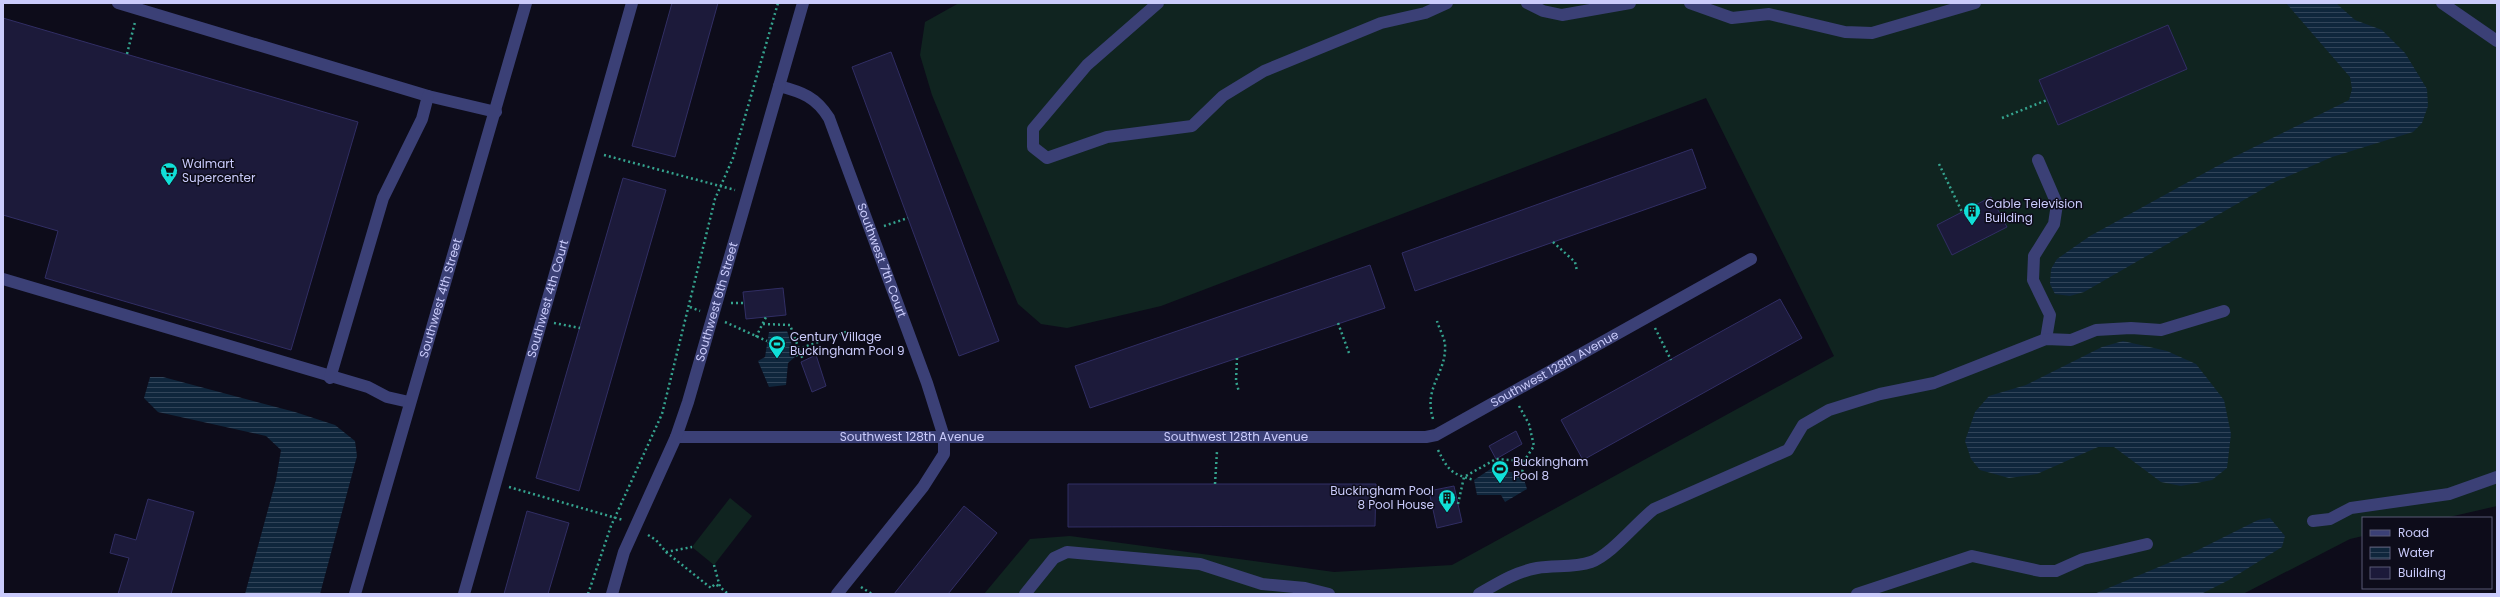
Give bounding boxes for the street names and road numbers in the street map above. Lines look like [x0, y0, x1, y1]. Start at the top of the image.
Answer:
street label: Southwest 7th Court [853, 200, 911, 320]
street label: Southwest 4th Street [415, 236, 465, 360]
street label: Southwest 4th Court [523, 238, 572, 360]
street label: Southwest 6th Street [691, 240, 742, 364]
street label: Southwest 128th Avenue [1487, 326, 1621, 411]
street label: Southwest 128th Avenue [840, 428, 984, 445]
street label: Southwest 128th Avenue [1164, 428, 1308, 445]

